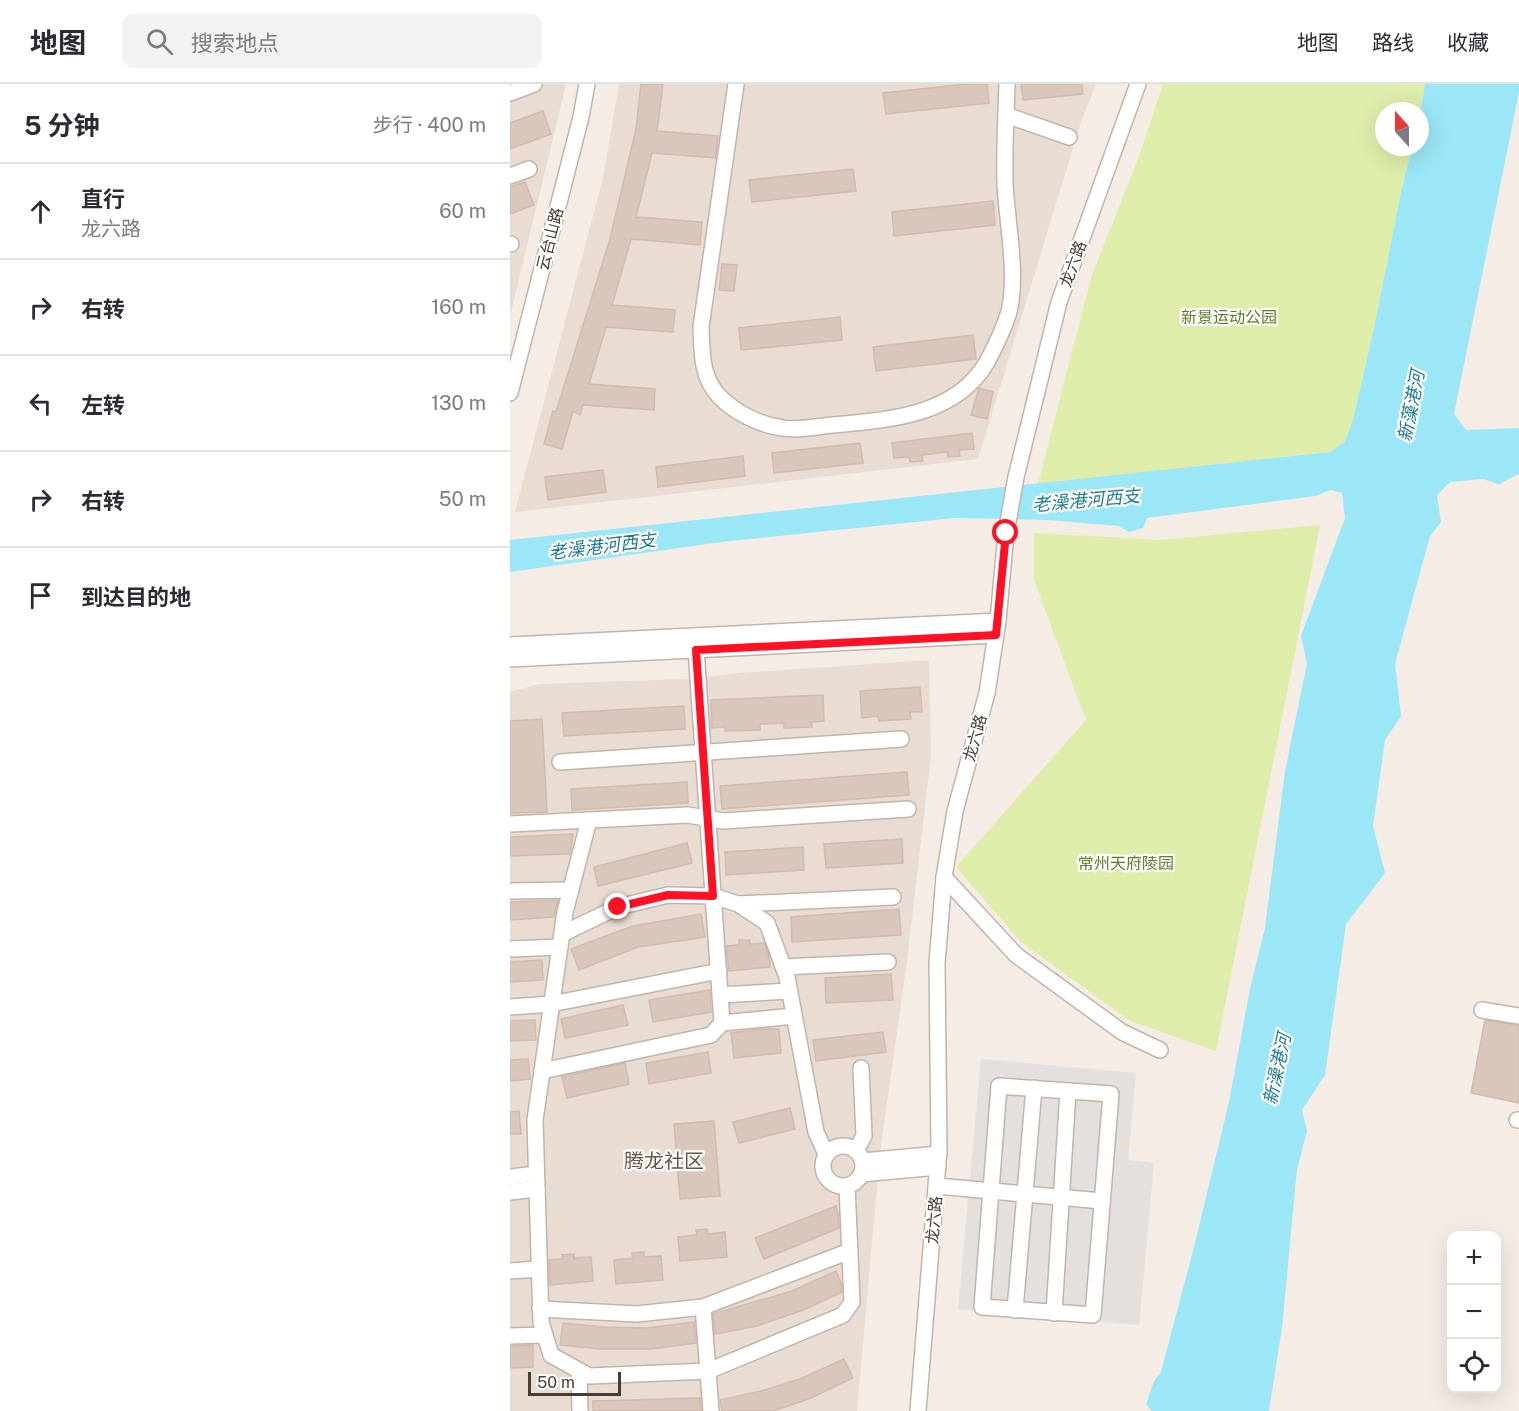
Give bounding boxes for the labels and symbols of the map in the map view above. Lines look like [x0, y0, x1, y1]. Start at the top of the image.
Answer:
north arrow [1375, 102, 1429, 156]
street label: 云台山路 [533, 206, 567, 272]
street label: 龙六路 [1056, 238, 1090, 290]
park label: 新景运动公园 [1181, 308, 1277, 327]
water label: 新藻港河 [1394, 366, 1429, 443]
water label: 老澡港河西支 [1031, 485, 1143, 515]
route start [992, 519, 1018, 545]
water label: 老澡港河西支 [547, 529, 659, 563]
street label: 龙六路 [960, 712, 990, 764]
park label: 常州天府陵园 [1078, 854, 1174, 873]
route end [604, 893, 630, 919]
water label: 新澡港河 [1259, 1029, 1295, 1106]
district label: 腾龙社区 [624, 1149, 704, 1173]
street label: 龙六路 [922, 1195, 946, 1245]
scale bar [528, 1369, 621, 1396]

